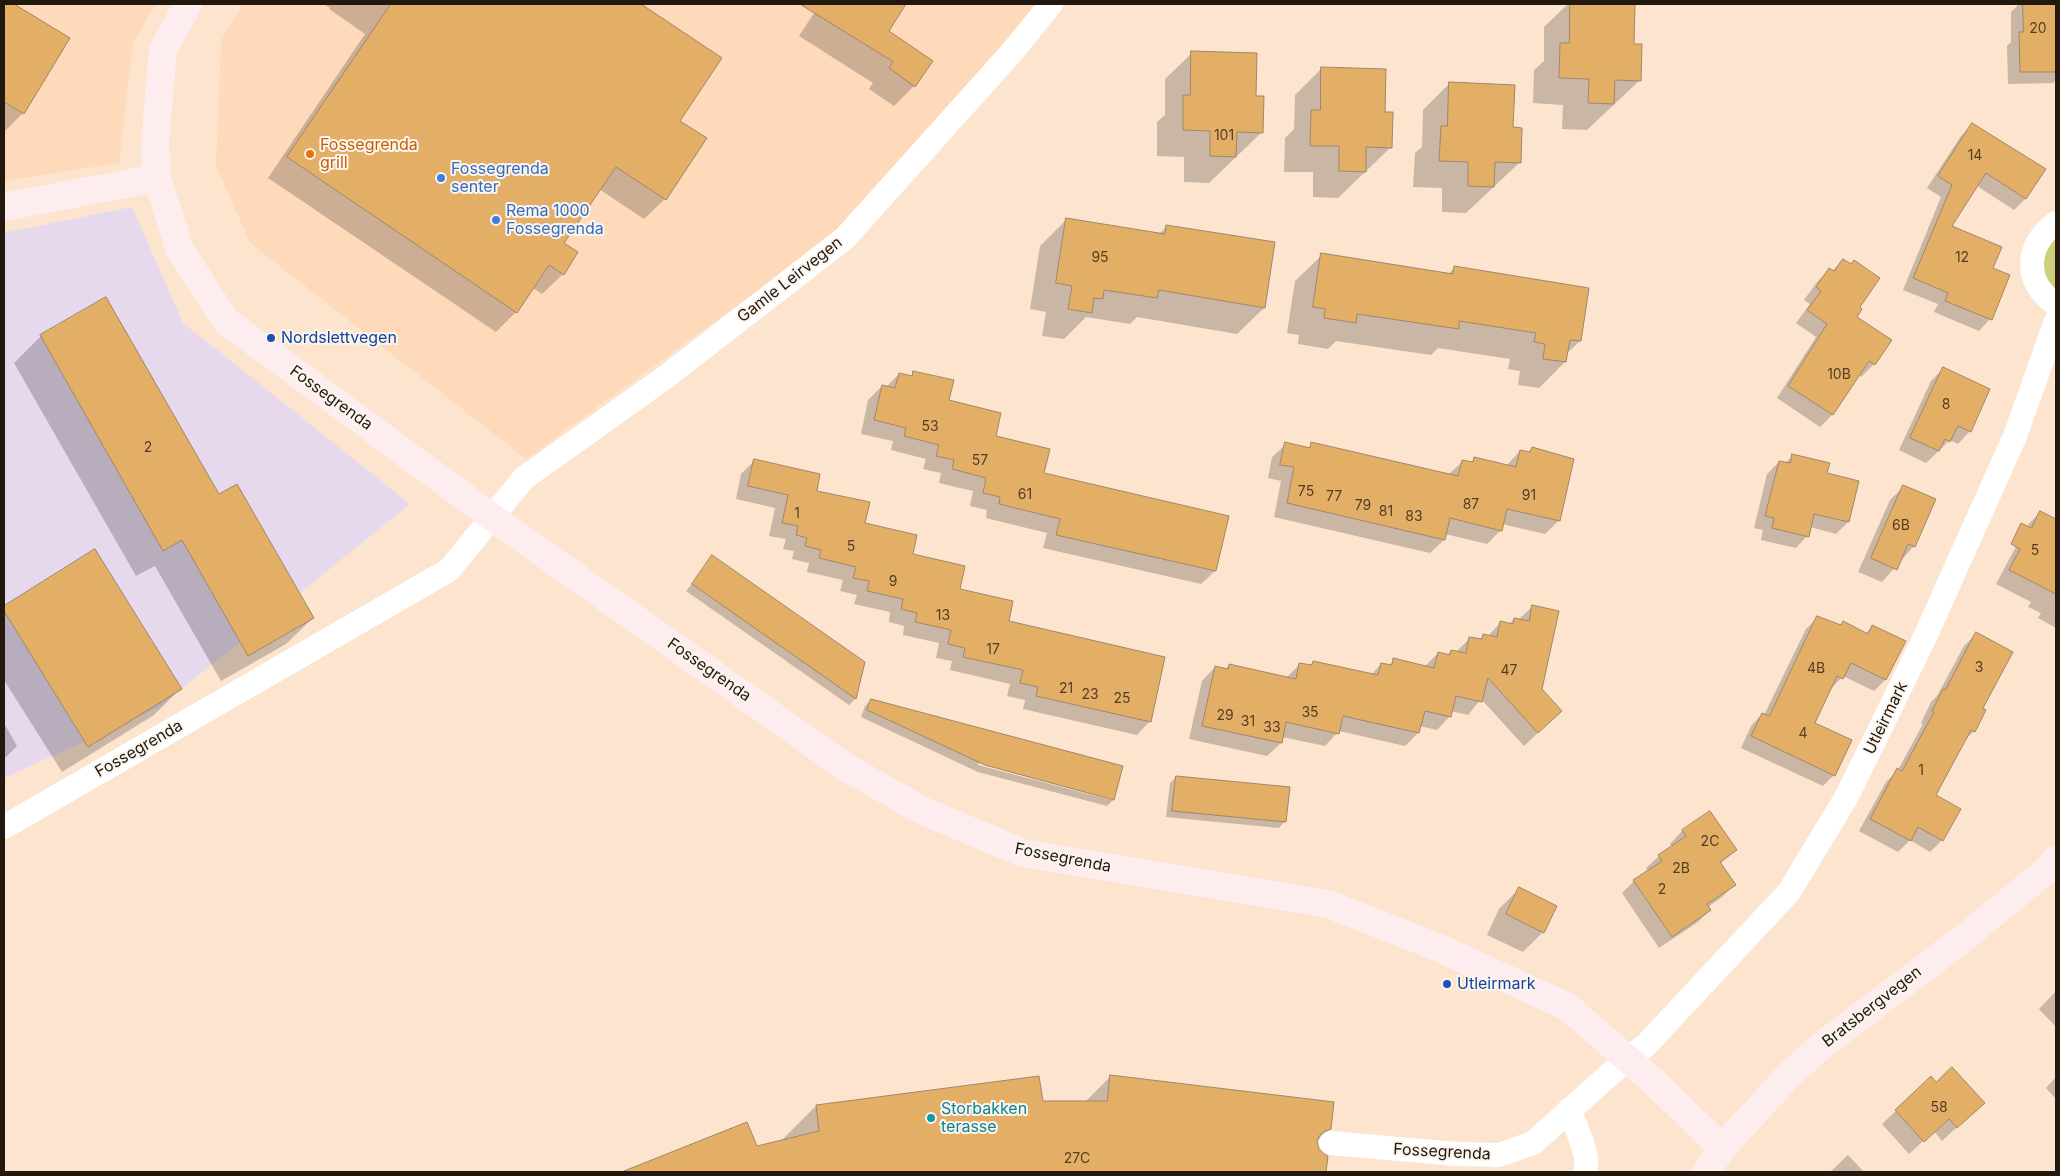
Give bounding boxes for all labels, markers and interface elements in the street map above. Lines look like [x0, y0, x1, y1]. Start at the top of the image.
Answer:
house number: 20 [2029, 21, 2047, 37]
house number: 101 [1214, 128, 1234, 144]
place label: Fossegrenda grill [320, 135, 418, 173]
marker: Fossegrenda grill [304, 148, 316, 160]
house number: 14 [1968, 148, 1982, 164]
place label: Fossegrenda senter [451, 159, 549, 197]
marker: Fossegrenda senter [435, 172, 447, 184]
place label: Rema 1000 Fossegrenda [506, 201, 604, 239]
marker: Rema 1000 Fossegrenda [490, 214, 502, 226]
street label: Gamle Leirvegen [734, 233, 846, 327]
house number: 95 [1091, 250, 1109, 266]
house number: 12 [1955, 250, 1969, 266]
place label: Nordslettvegen [281, 328, 397, 348]
marker: Nordslettvegen [265, 332, 277, 344]
street label: Fossegrenda [286, 362, 376, 434]
house number: 10B [1827, 367, 1851, 383]
house number: 8 [1942, 397, 1950, 413]
house number: 53 [921, 419, 939, 435]
house number: 2 [144, 440, 152, 456]
house number: 57 [972, 453, 988, 469]
house number: 75 [1298, 484, 1314, 500]
house number: 61 [1018, 487, 1032, 503]
house number: 91 [1522, 488, 1536, 504]
house number: 77 [1326, 489, 1342, 505]
house number: 87 [1463, 497, 1479, 513]
house number: 79 [1355, 498, 1371, 514]
house number: 81 [1379, 504, 1393, 520]
house number: 1 [794, 506, 800, 522]
house number: 83 [1405, 509, 1423, 525]
house number: 6B [1892, 518, 1910, 534]
house number: 5 [847, 539, 855, 555]
house number: 5 [2031, 543, 2039, 559]
house number: 9 [889, 574, 897, 590]
house number: 13 [936, 608, 950, 624]
street label: Fossegrenda [663, 634, 755, 706]
house number: 17 [986, 642, 1000, 658]
house number: 3 [1975, 660, 1983, 676]
house number: 4B [1807, 661, 1825, 677]
house number: 47 [1501, 663, 1517, 679]
street label: Utleirmark [1860, 678, 1912, 758]
house number: 21 [1059, 681, 1073, 697]
house number: 23 [1081, 687, 1099, 703]
house number: 25 [1113, 691, 1131, 707]
house number: 35 [1301, 705, 1319, 721]
house number: 29 [1216, 708, 1234, 724]
house number: 31 [1241, 714, 1255, 730]
street label: Fossegrenda [92, 716, 186, 782]
house number: 33 [1263, 720, 1281, 736]
house number: 4 [1798, 726, 1808, 742]
house number: 1 [1918, 763, 1924, 779]
house number: 2C [1701, 834, 1719, 850]
street label: Fossegrenda [1013, 839, 1113, 877]
house number: 2B [1672, 861, 1690, 877]
house number: 2 [1658, 882, 1666, 898]
street label: Bratsbergvegen [1819, 962, 1925, 1052]
place label: Utleirmark [1457, 974, 1536, 994]
marker: Utleirmark [1441, 978, 1453, 990]
place label: Storbakken terasse [941, 1099, 1027, 1137]
house number: 58 [1930, 1100, 1948, 1116]
marker: Storbakken terasse [925, 1112, 937, 1124]
street label: Fossegrenda [1393, 1140, 1491, 1164]
house number: 27C [1064, 1151, 1090, 1167]

